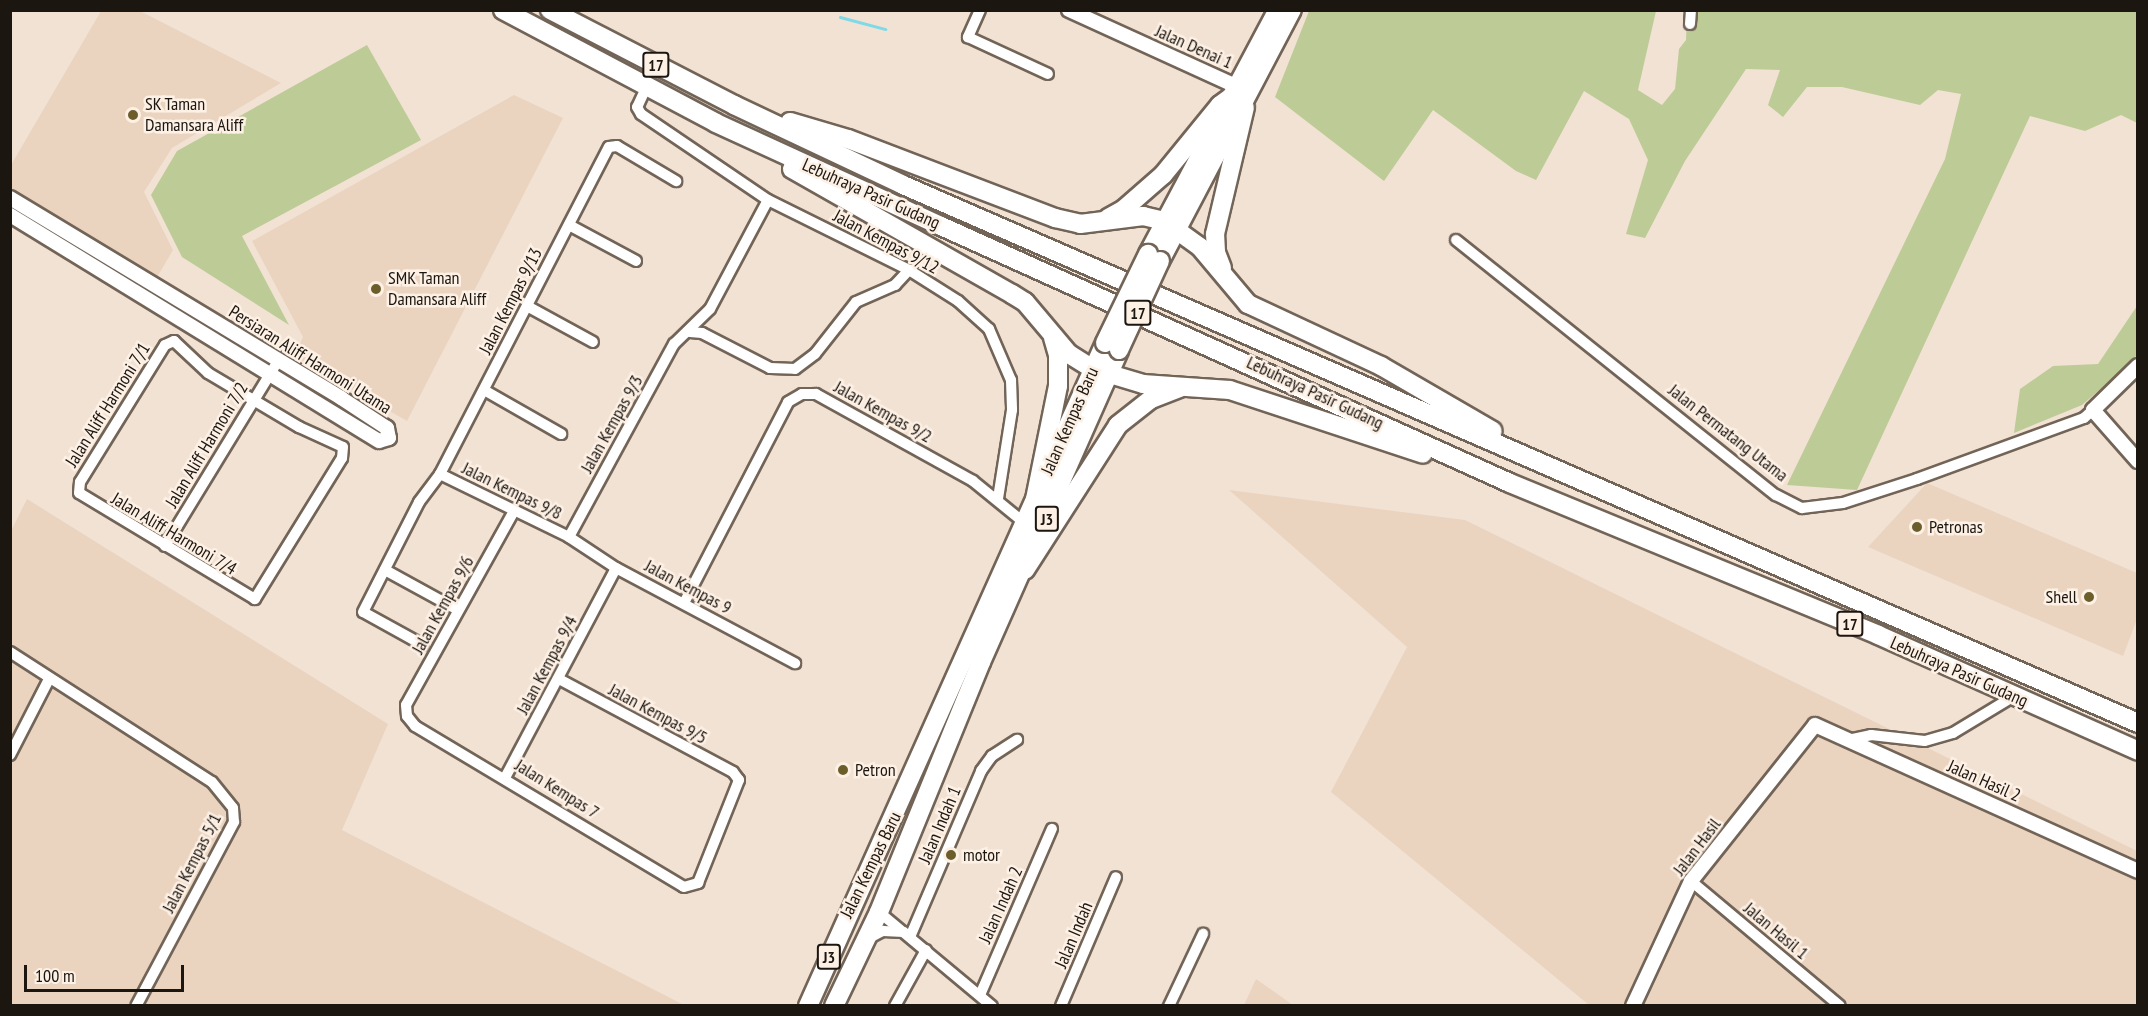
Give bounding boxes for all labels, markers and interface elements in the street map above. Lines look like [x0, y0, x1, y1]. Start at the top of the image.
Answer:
street label: Jalan Denai 1 [1152, 20, 1236, 74]
road number: 17 [641, 52, 671, 78]
place label: SK Taman Damansara Aliff [145, 94, 244, 136]
marker: SK Taman Damansara Aliff [126, 108, 140, 122]
street label: Lebuhraya Pasir Gudang [799, 154, 943, 234]
street label: Jalan Kempas 9/12 [829, 205, 943, 279]
street label: Jalan Kempas 9/13 [475, 244, 547, 358]
place label: SMK Taman Damansara Aliff [388, 268, 487, 310]
marker: SMK Taman Damansara Aliff [369, 282, 383, 296]
road number: 17 [1123, 300, 1153, 326]
street label: Persiaran Aliff Harmoni Utama [225, 301, 395, 419]
street label: Jalan Aliff Harmoni 7/1 [61, 339, 155, 471]
street label: Lebuhraya Pasir Gudang [1243, 352, 1387, 434]
street label: Jalan Kempas Baru [1037, 364, 1103, 478]
street label: Jalan Kempas 9/3 [576, 371, 648, 477]
street label: Jalan Kempas 9/2 [830, 376, 936, 448]
street label: Jalan Aliff Harmoni 7/2 [161, 378, 253, 512]
street label: Jalan Permatang Utama [1664, 380, 1792, 486]
street label: Jalan Kempas 9/8 [459, 458, 565, 524]
street label: Jalan Aliff Harmoni 7/4 [107, 488, 241, 580]
road number: J3 [1034, 506, 1060, 532]
place label: Petronas [1929, 516, 1983, 538]
marker: Petronas [1910, 520, 1924, 534]
street label: Jalan Kempas 9/6 [407, 552, 479, 658]
street label: Jalan Kempas 9 [641, 555, 735, 619]
place label: Shell [2046, 586, 2077, 608]
marker: Shell [2082, 590, 2096, 604]
road number: 17 [1835, 611, 1865, 637]
street label: Jalan Kempas 9/4 [512, 612, 582, 718]
street label: Lebuhraya Pasir Gudang [1887, 632, 2031, 712]
street label: Jalan Kempas 9/5 [605, 679, 711, 749]
street label: Jalan Kempas 7 [511, 755, 603, 823]
street label: Jalan Hasil 2 [1944, 755, 2024, 807]
place label: Petron [855, 759, 896, 781]
marker: Petron [836, 763, 850, 777]
street label: Jalan Indah 1 [914, 783, 966, 867]
street label: Jalan Kempas Baru [836, 808, 906, 922]
street label: Jalan Kempas 5/1 [158, 810, 226, 916]
street label: Jalan Hasil [1669, 814, 1725, 880]
place label: motor [963, 844, 1000, 866]
marker: motor [944, 848, 958, 862]
street label: Jalan Indah 2 [975, 863, 1027, 947]
street label: Jalan Hasil 1 [1739, 898, 1813, 964]
street label: Jalan Indah [1050, 899, 1098, 971]
road number: J3 [816, 944, 842, 970]
scale bar [27, 953, 188, 991]
text: 100 m [35, 964, 75, 987]

